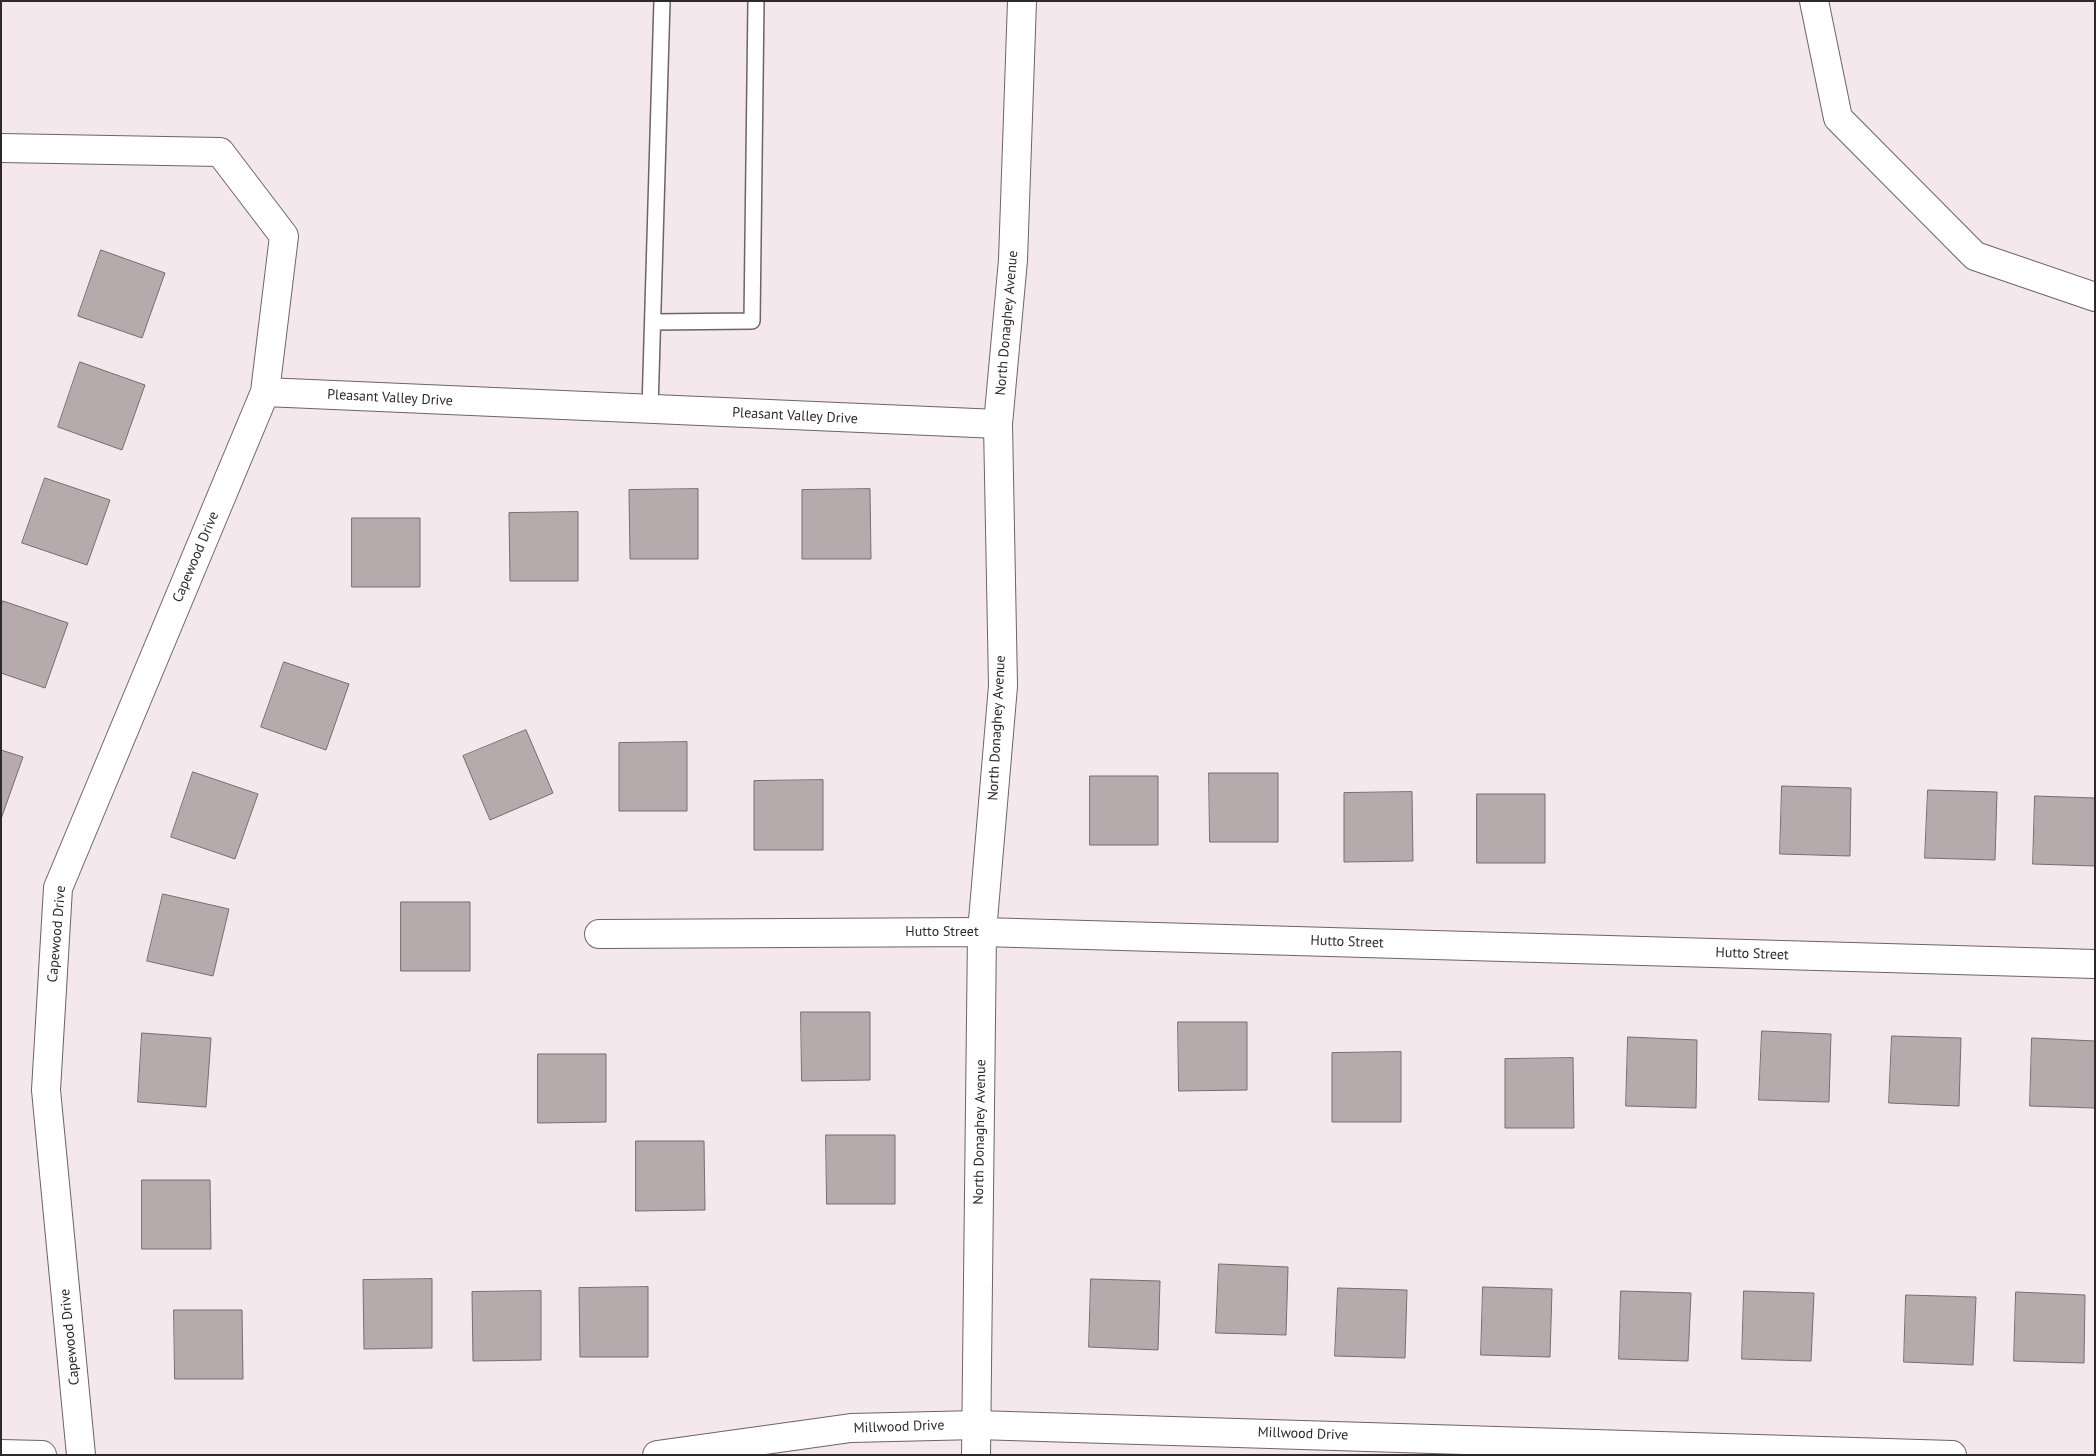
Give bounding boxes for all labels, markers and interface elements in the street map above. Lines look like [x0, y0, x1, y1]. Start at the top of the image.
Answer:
street label: North Donaghey Avenue [992, 250, 1022, 396]
street label: Pleasant Valley Drive [327, 386, 453, 410]
street label: Pleasant Valley Drive [732, 404, 858, 428]
street label: Capewood Drive [169, 509, 223, 605]
street label: North Donaghey Avenue [985, 655, 1009, 801]
street label: Capewood Drive [44, 885, 70, 983]
street label: Hutto Street [905, 924, 979, 940]
street label: Hutto Street [1310, 932, 1384, 952]
street label: Hutto Street [1715, 944, 1789, 964]
street label: North Donaghey Avenue [970, 1059, 990, 1205]
street label: Capewood Drive [57, 1288, 83, 1386]
street label: Millwood Drive [853, 1417, 945, 1437]
street label: Millwood Drive [1257, 1424, 1349, 1444]

